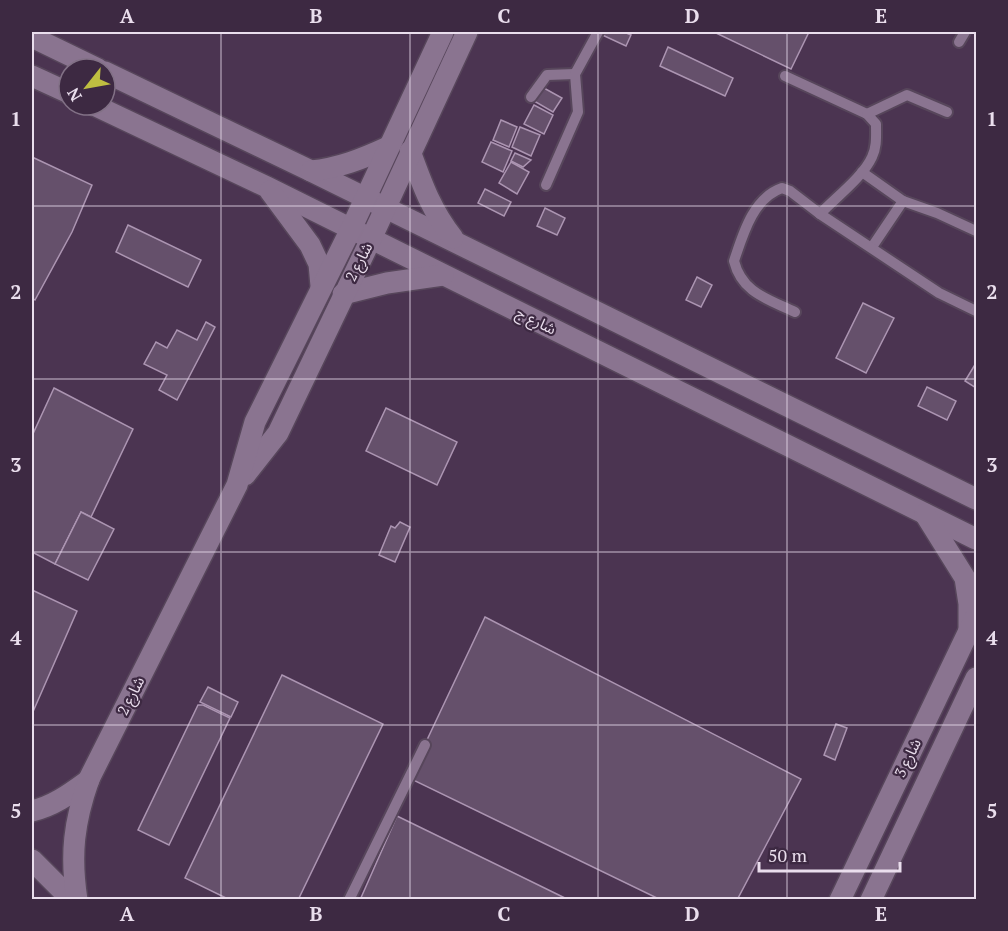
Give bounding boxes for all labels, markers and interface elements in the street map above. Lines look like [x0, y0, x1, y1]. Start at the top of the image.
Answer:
text: A [120, 2, 135, 29]
text: B [310, 2, 323, 29]
text: C [497, 2, 511, 29]
text: D [685, 2, 699, 29]
text: E [875, 2, 887, 29]
north arrow [57, 57, 117, 117]
text: N [62, 84, 87, 106]
text: 1 [10, 105, 22, 132]
text: 1 [986, 105, 998, 132]
street label: شارع 2 [340, 239, 379, 286]
text: 2 [10, 278, 22, 305]
text: 2 [986, 278, 998, 305]
street label: شارع ج [512, 302, 560, 341]
text: 3 [10, 451, 22, 478]
text: 3 [986, 451, 998, 478]
text: 4 [10, 624, 22, 651]
text: 4 [986, 624, 998, 651]
street label: شارع 2 [112, 673, 151, 720]
street label: شارع 3 [889, 735, 928, 782]
text: 5 [10, 797, 22, 824]
text: 5 [986, 797, 998, 824]
scale bar [759, 835, 900, 873]
text: 50 m [768, 843, 808, 867]
text: A [120, 900, 135, 927]
text: B [310, 900, 323, 927]
text: C [497, 900, 511, 927]
text: D [685, 900, 699, 927]
text: E [875, 900, 887, 927]

